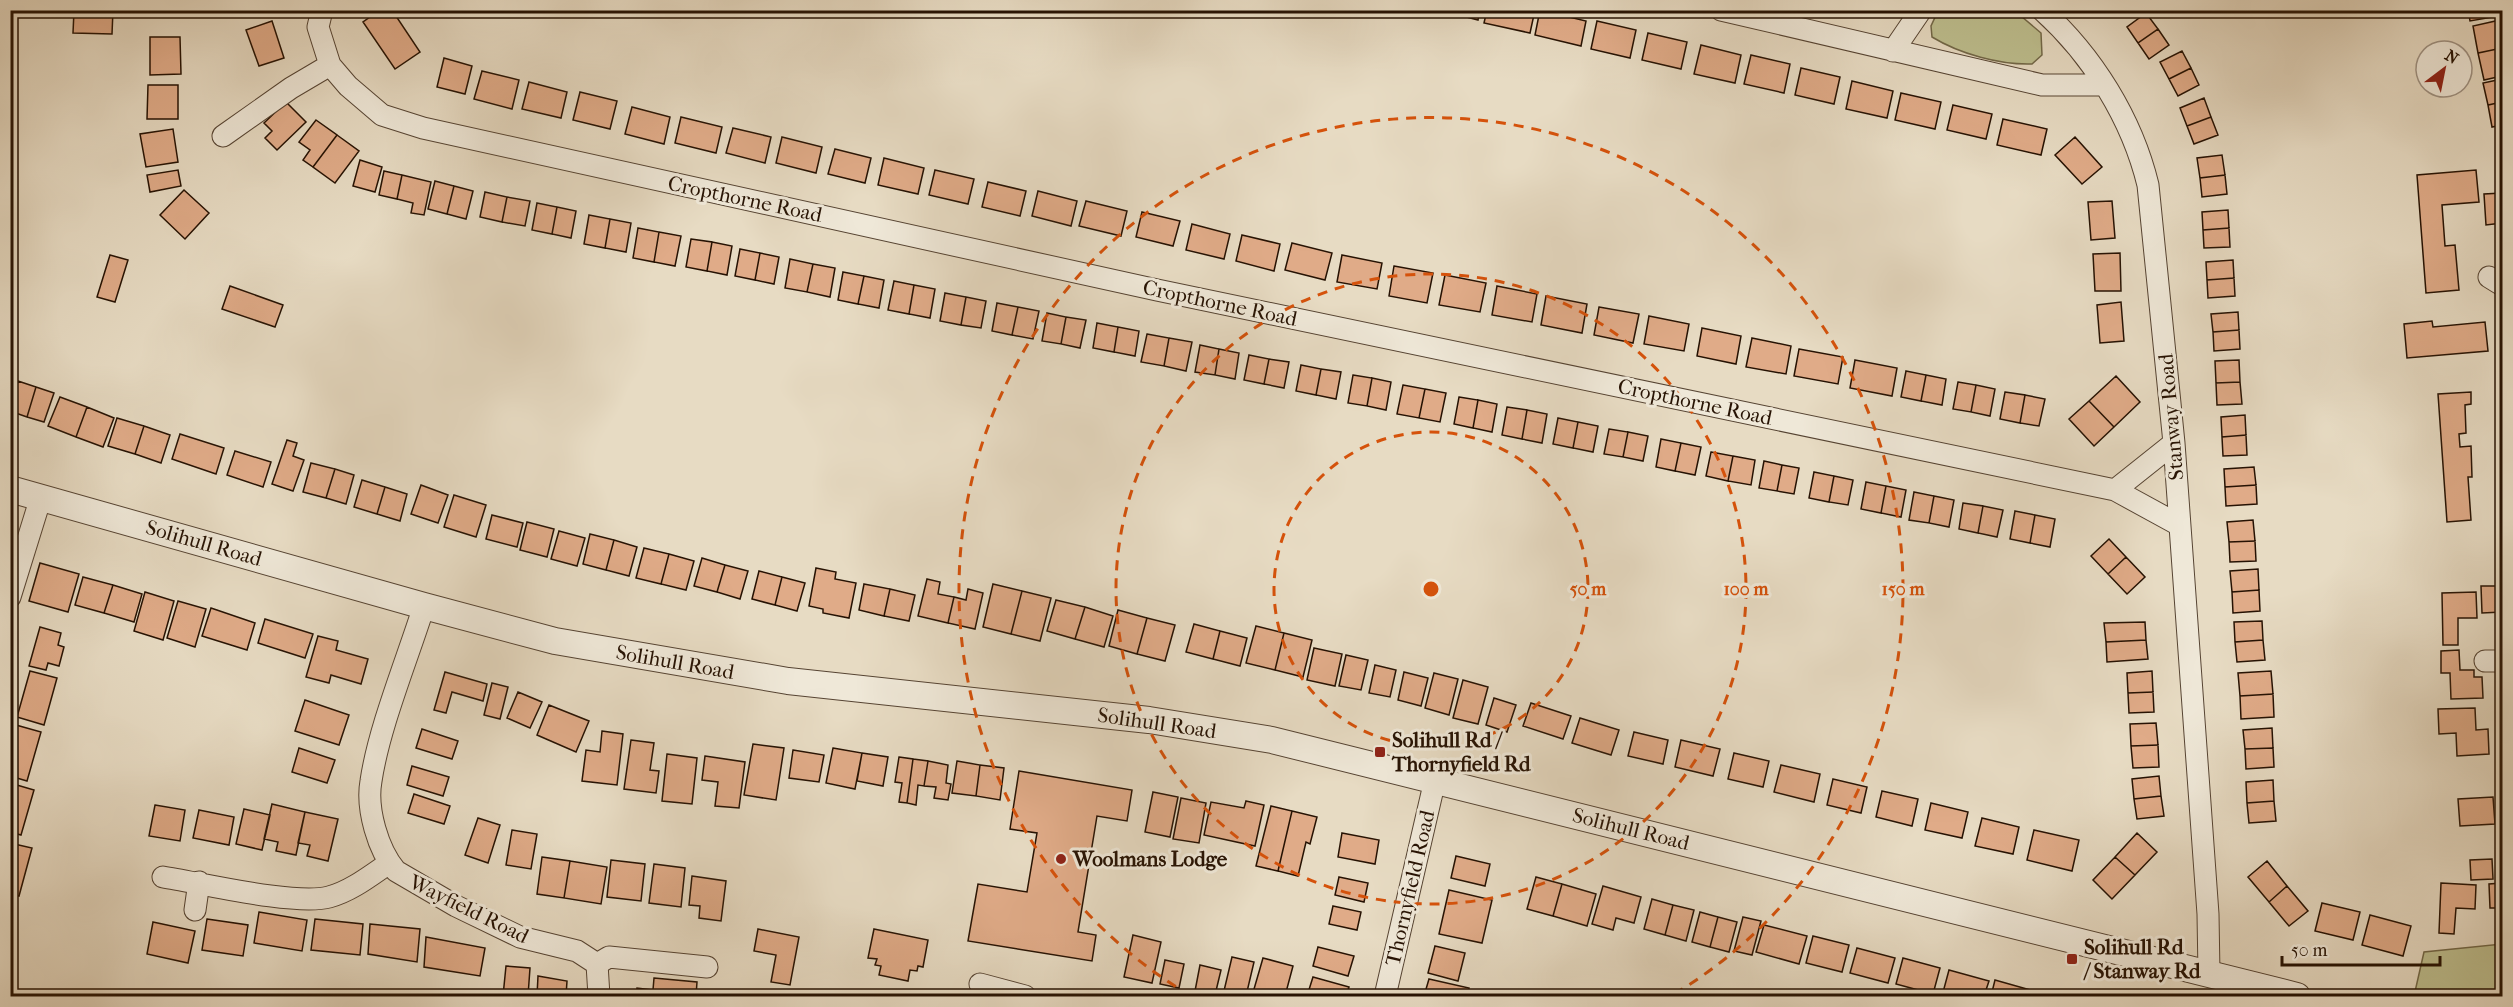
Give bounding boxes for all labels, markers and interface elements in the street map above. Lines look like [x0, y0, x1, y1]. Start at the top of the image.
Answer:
north arrow [2414, 39, 2474, 99]
text: N [2442, 45, 2463, 68]
street label: Cropthorne Road [666, 171, 825, 227]
street label: Cropthorne Road [1141, 275, 1300, 331]
street label: Stanway Road [2153, 352, 2188, 481]
street label: Cropthorne Road [1616, 374, 1775, 430]
street label: Solihull Road [143, 515, 265, 571]
centre of rings [1421, 579, 1441, 599]
text: 50 m [1570, 579, 1607, 600]
text: 100 m [1723, 579, 1770, 600]
text: 150 m [1882, 579, 1925, 600]
street label: Solihull Road [614, 640, 737, 684]
street label: Solihull Road [1096, 703, 1218, 743]
place label: Solihull Rd / Thornyfield Rd [1391, 728, 1531, 776]
marker: Solihull Rd / Thornyfield Rd [1373, 745, 1387, 759]
street label: Solihull Road [1570, 803, 1692, 855]
street label: Thornyfield Road [1380, 807, 1440, 968]
place label: Woolmans Lodge [1072, 847, 1228, 871]
marker: Woolmans Lodge [1054, 852, 1068, 866]
street label: Wayfield Road [404, 869, 533, 949]
scale bar [2282, 929, 2440, 967]
place label: Solihull Rd / Stanway Rd [2083, 935, 2201, 983]
text: 50 m [2291, 940, 2328, 961]
marker: Solihull Rd / Stanway Rd [2065, 952, 2079, 966]

